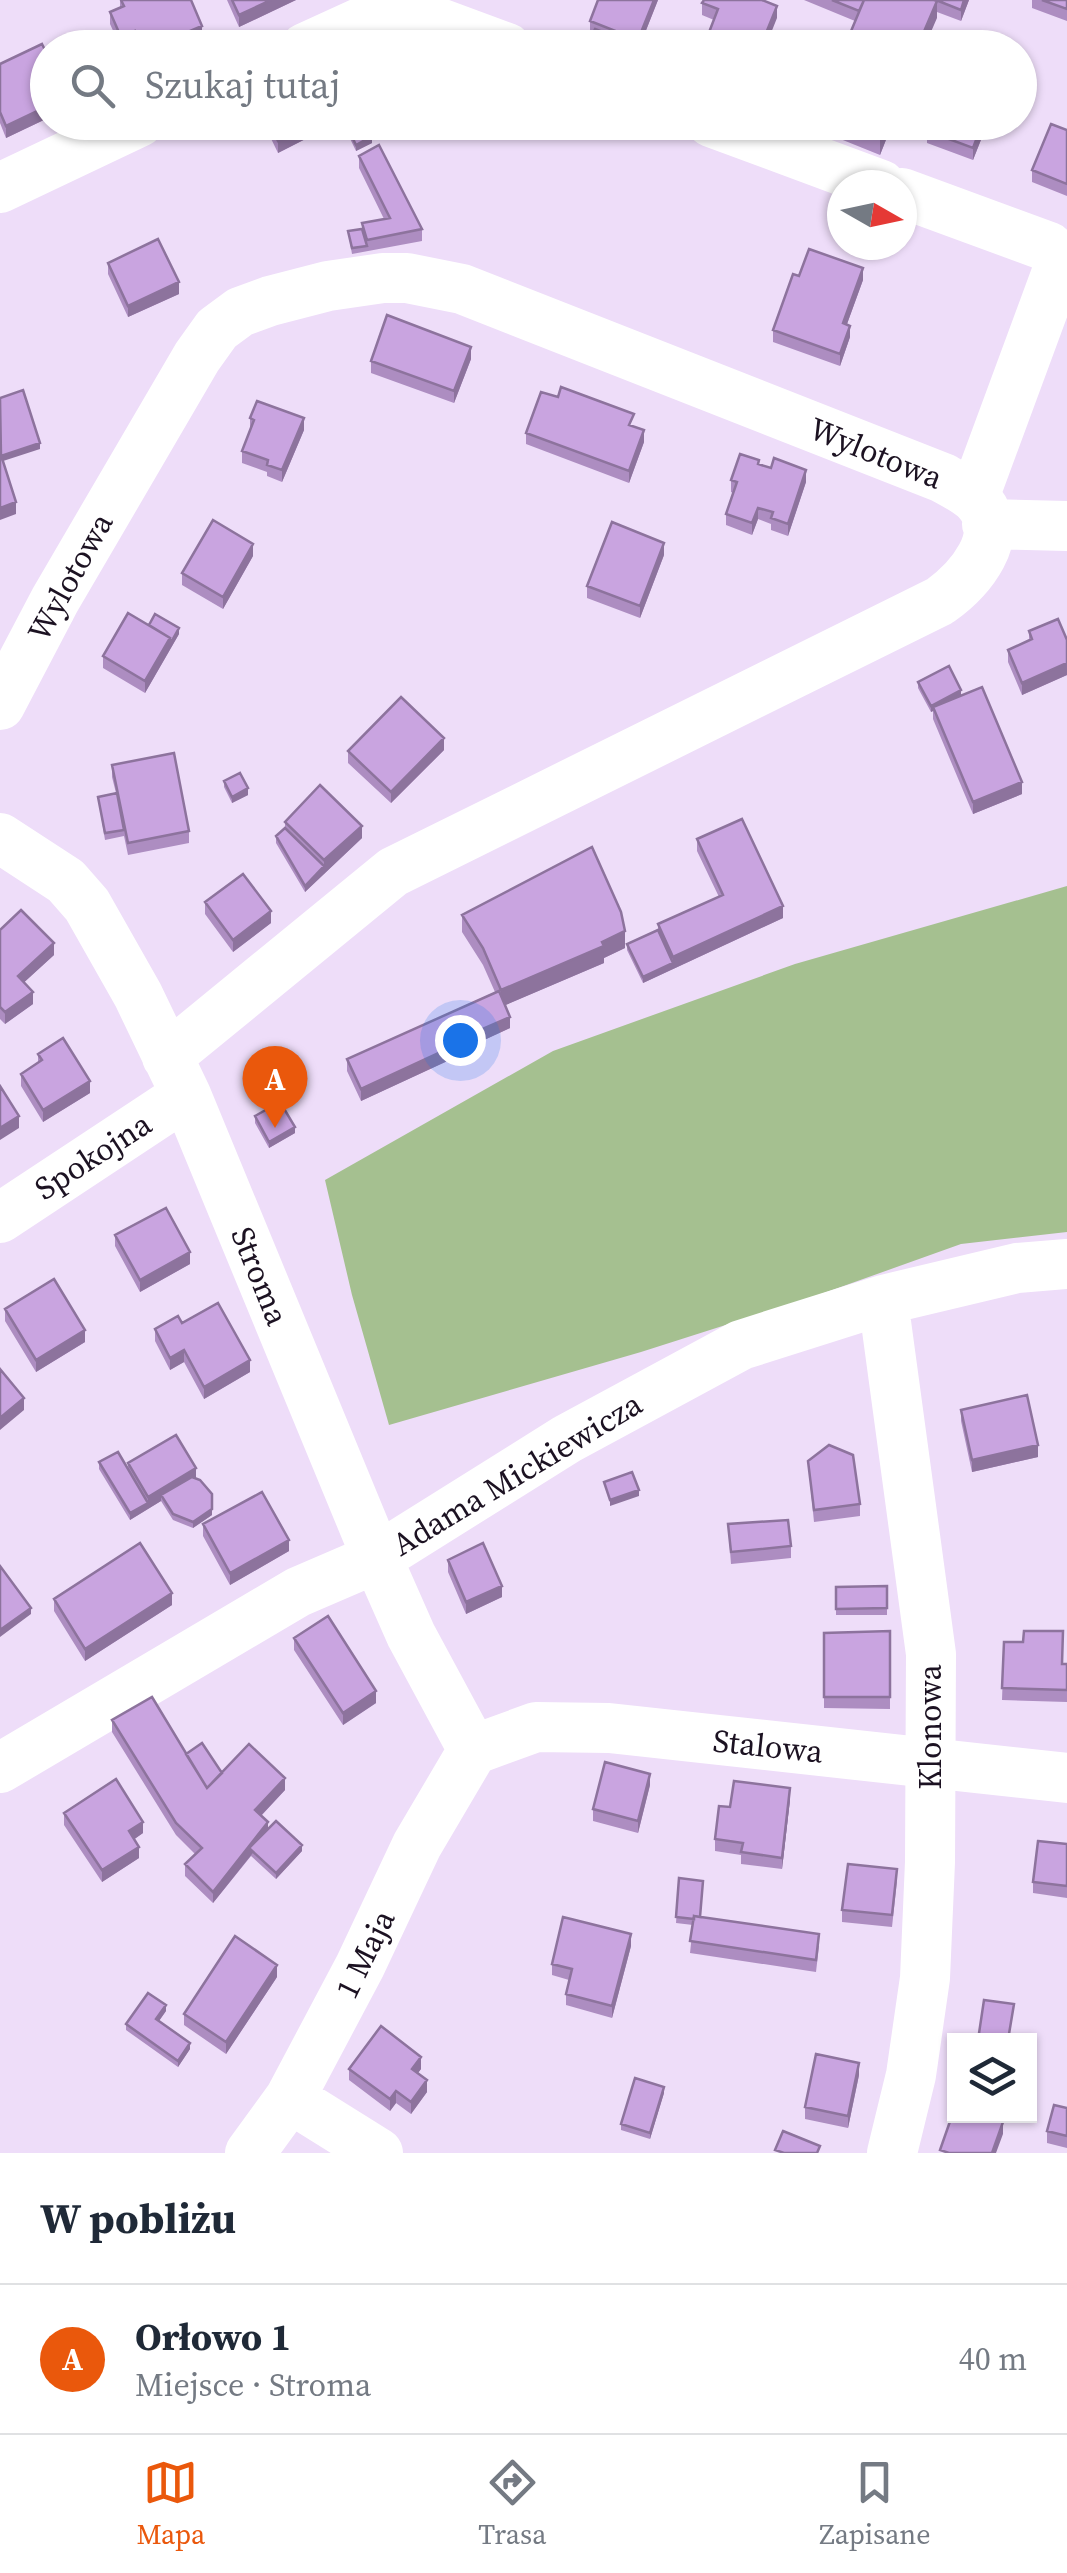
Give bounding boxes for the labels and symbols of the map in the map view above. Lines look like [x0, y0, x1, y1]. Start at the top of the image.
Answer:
north arrow [827, 170, 917, 260]
street label: Wylotowa [803, 406, 950, 500]
street label: Wylotowa [17, 504, 124, 649]
your location [435, 1015, 486, 1066]
pin: A [242, 1046, 308, 1128]
street label: Spokojna [26, 1102, 160, 1210]
street label: Stroma [220, 1220, 300, 1332]
street label: Adama Mickiewicza [384, 1382, 651, 1566]
street label: Klonowa [908, 1663, 952, 1790]
street label: Stalowa [711, 1718, 826, 1774]
street label: 1 Maja [325, 1902, 405, 2005]

